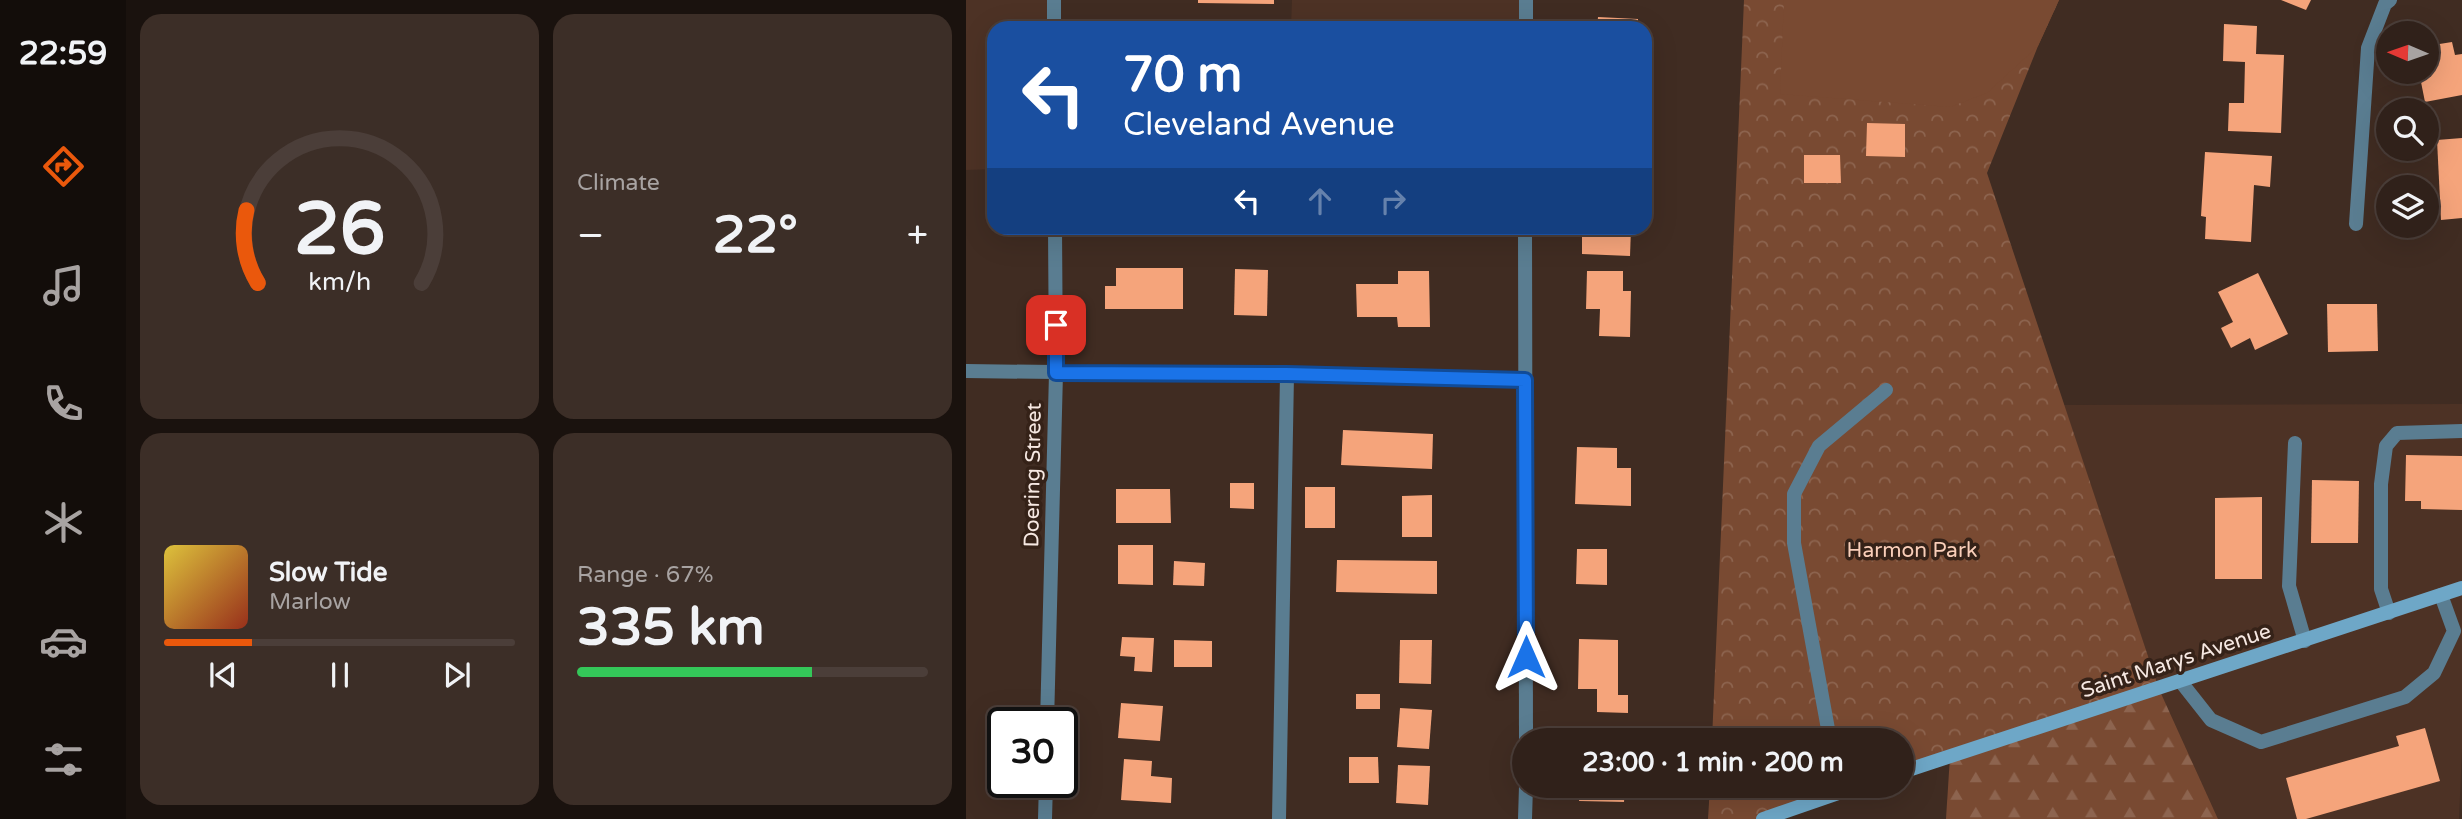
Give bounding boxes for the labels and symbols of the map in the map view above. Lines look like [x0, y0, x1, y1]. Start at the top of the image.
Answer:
north arrow [2376, 21, 2440, 84]
pin [1026, 295, 1086, 355]
street label: Doering Street [1019, 402, 1047, 548]
park label: Harmon Park [1847, 538, 1977, 563]
street label: Saint Marys Avenue [2078, 618, 2274, 703]
position arrow [1489, 620, 1563, 694]
speed limit sign: 30 [987, 707, 1078, 798]

